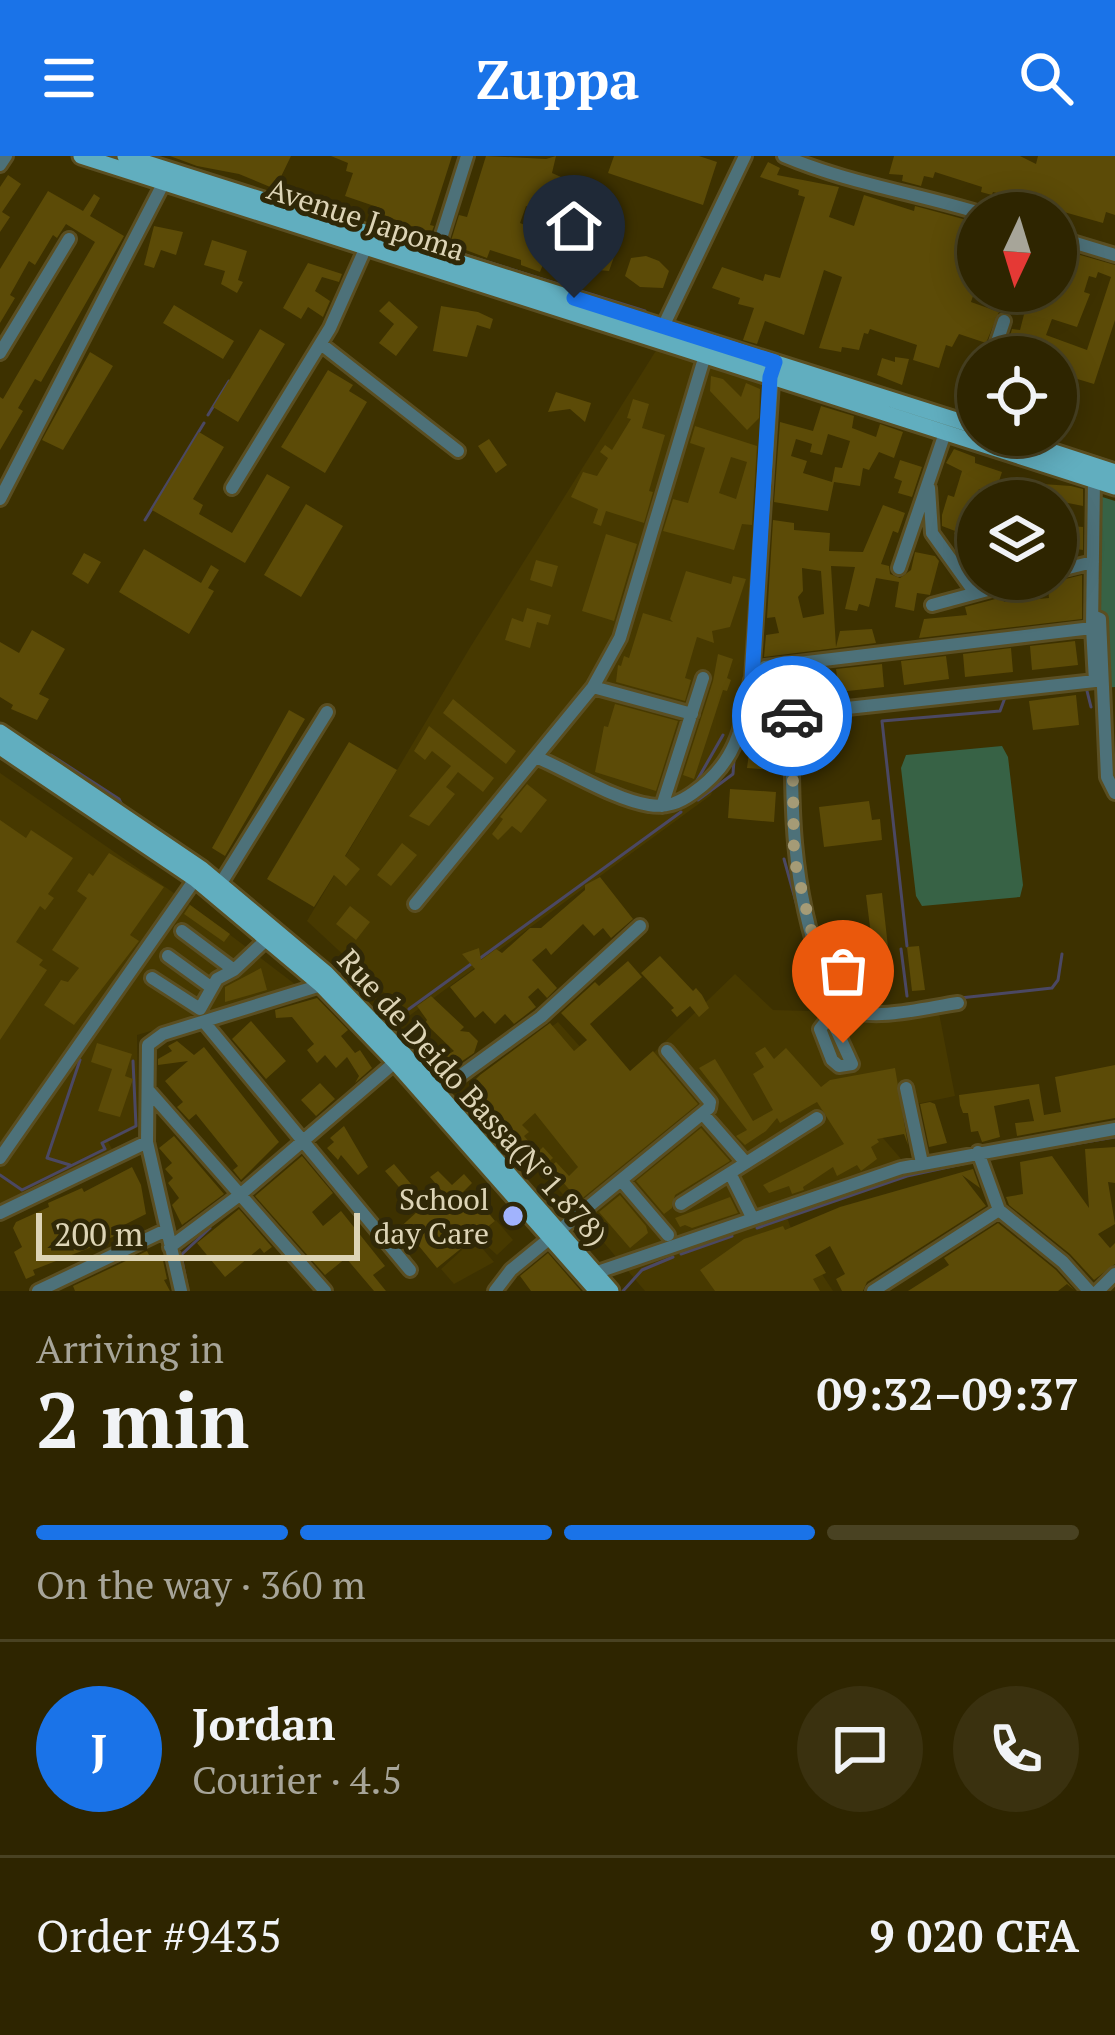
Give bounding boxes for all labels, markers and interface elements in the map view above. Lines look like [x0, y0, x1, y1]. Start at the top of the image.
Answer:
text: Zuppa [476, 43, 639, 114]
icon: menu [36, 45, 102, 111]
icon: search [1013, 45, 1079, 111]
street label: Avenue Japoma [262, 168, 470, 270]
pin [523, 175, 625, 298]
north arrow [957, 192, 1077, 312]
map controls [957, 192, 1077, 600]
icon: home [541, 193, 607, 259]
button: locate [957, 336, 1077, 456]
button: layers [957, 480, 1077, 600]
courier [732, 656, 852, 776]
icon: car [759, 683, 825, 749]
pin [792, 920, 894, 1043]
icon: bag [810, 938, 876, 1004]
street label: Rue de Deido Bassa(N°1.878) [329, 940, 617, 1254]
place label: School day Care [374, 1179, 489, 1253]
marker: School day Care [500, 1203, 526, 1229]
scale bar [36, 1207, 360, 1260]
text: 200 m [54, 1212, 143, 1255]
text: Arriving in [36, 1322, 224, 1374]
text: 09:32–09:37 [817, 1363, 1079, 1423]
text: 2 min [36, 1367, 249, 1470]
text: On the way · 360 m [36, 1558, 366, 1610]
button: chat [797, 1686, 923, 1812]
button: phone [953, 1686, 1079, 1812]
text: Jordan [192, 1693, 336, 1753]
text: J [91, 1719, 107, 1779]
text: Courier · 4.5 [192, 1753, 402, 1805]
text: Order #9435 [36, 1905, 282, 1965]
text: 9 020 CFA [869, 1905, 1079, 1965]

